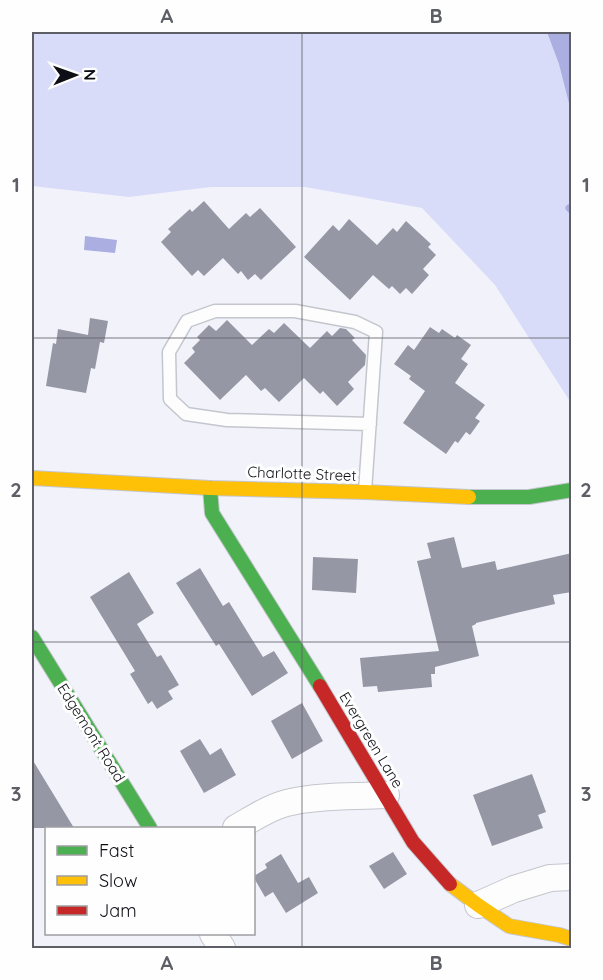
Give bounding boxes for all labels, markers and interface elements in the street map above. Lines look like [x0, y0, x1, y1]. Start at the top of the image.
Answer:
text: A [161, 3, 174, 28]
text: B [429, 3, 443, 28]
north arrow [45, 45, 105, 105]
text: N [80, 69, 100, 81]
text: 1 [12, 172, 20, 197]
text: 1 [582, 172, 590, 197]
street label: Charlotte Street [247, 462, 357, 485]
text: 2 [10, 477, 22, 502]
text: 2 [580, 477, 592, 502]
street label: Edgemont Road [53, 680, 129, 786]
street label: Evergreen Lane [335, 688, 408, 791]
text: 3 [11, 781, 21, 806]
text: 3 [581, 781, 591, 806]
legend [45, 827, 255, 935]
text: Fast [99, 839, 134, 862]
text: Slow [99, 869, 137, 892]
text: Jam [99, 899, 137, 922]
text: A [161, 950, 174, 975]
text: B [429, 950, 443, 975]

